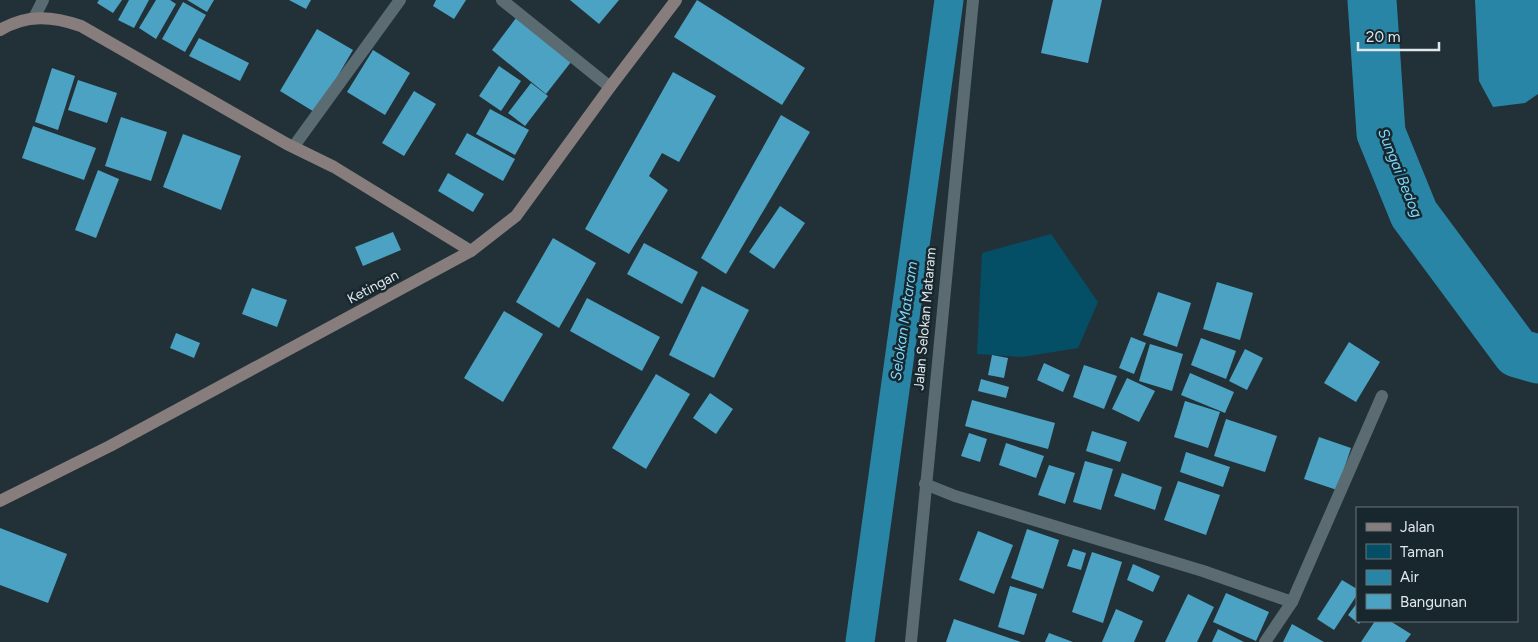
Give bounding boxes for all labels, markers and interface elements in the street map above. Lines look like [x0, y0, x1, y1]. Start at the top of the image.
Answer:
scale bar [1358, 20, 1439, 52]
text: 20 m [1366, 28, 1400, 46]
water label: Sungai Bedog [1374, 126, 1426, 220]
street label: Jalan Selokan Mataram [910, 247, 940, 391]
water label: Selokan Mataram [887, 260, 921, 382]
street label: Ketingan [344, 266, 402, 308]
legend [1356, 507, 1518, 622]
text: Jalan [1400, 518, 1435, 536]
text: Taman [1400, 543, 1444, 561]
text: Air [1400, 568, 1419, 586]
text: Bangunan [1400, 593, 1467, 611]

